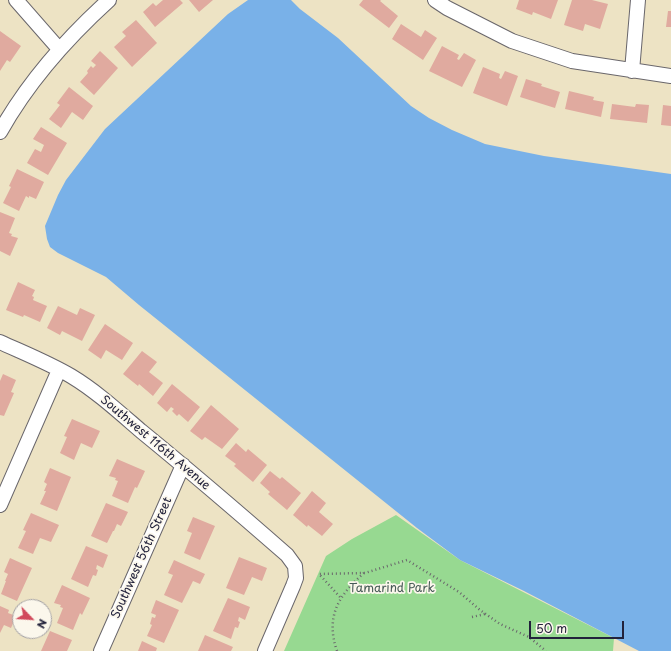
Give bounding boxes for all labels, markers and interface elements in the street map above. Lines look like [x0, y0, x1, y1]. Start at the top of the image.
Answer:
street label: Southwest 116th Avenue [97, 393, 213, 493]
street label: Southwest 56th Street [109, 495, 175, 621]
park label: Tamarind Park [349, 582, 435, 596]
north arrow [12, 599, 52, 639]
scale bar [531, 613, 626, 639]
text: N [33, 616, 52, 631]
text: 50 m [536, 619, 567, 637]

